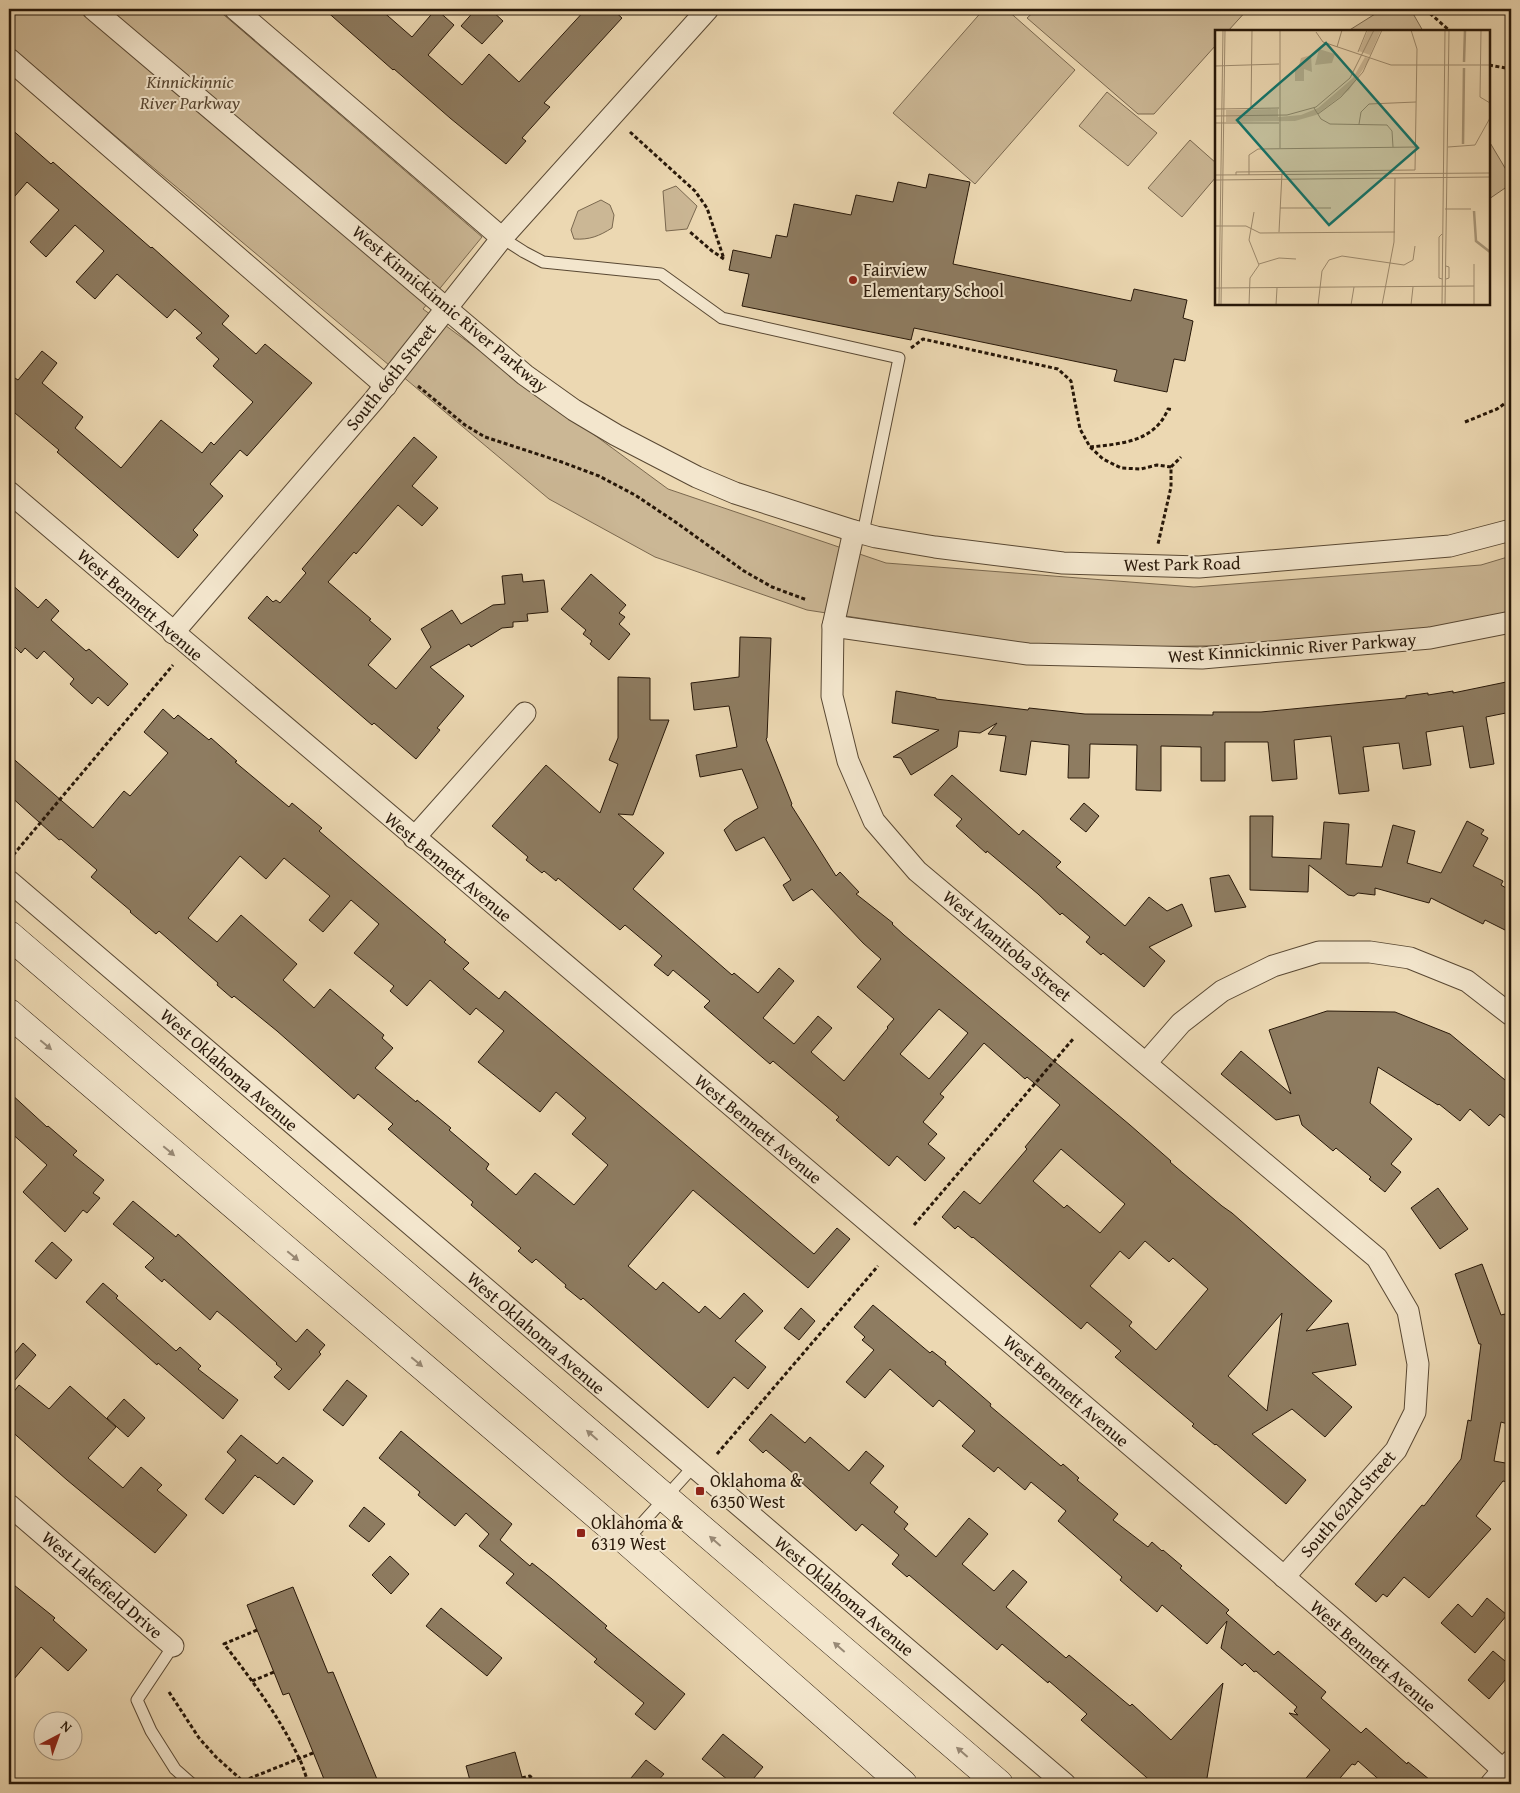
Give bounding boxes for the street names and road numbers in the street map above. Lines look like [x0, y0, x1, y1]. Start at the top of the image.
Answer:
street label: West Kinnickinnic River Parkway [346, 218, 554, 399]
street label: South 66th Street [339, 317, 443, 436]
street label: West Bennett Avenue [71, 542, 209, 667]
street label: West Park Road [1123, 549, 1241, 578]
street label: West Kinnickinnic River Parkway [1167, 625, 1417, 670]
street label: West Bennett Avenue [378, 805, 518, 928]
street label: West Manitoba Street [937, 883, 1078, 1008]
street label: West Oklahoma Avenue [154, 1002, 305, 1138]
street label: West Bennett Avenue [688, 1067, 828, 1190]
street label: West Oklahoma Avenue [461, 1265, 612, 1401]
street label: West Bennett Avenue [997, 1328, 1135, 1453]
street label: South 62nd Street [1293, 1444, 1402, 1563]
street label: West Lakefield Drive [36, 1524, 169, 1645]
street label: West Oklahoma Avenue [768, 1529, 920, 1662]
street label: West Bennett Avenue [1304, 1593, 1442, 1718]

